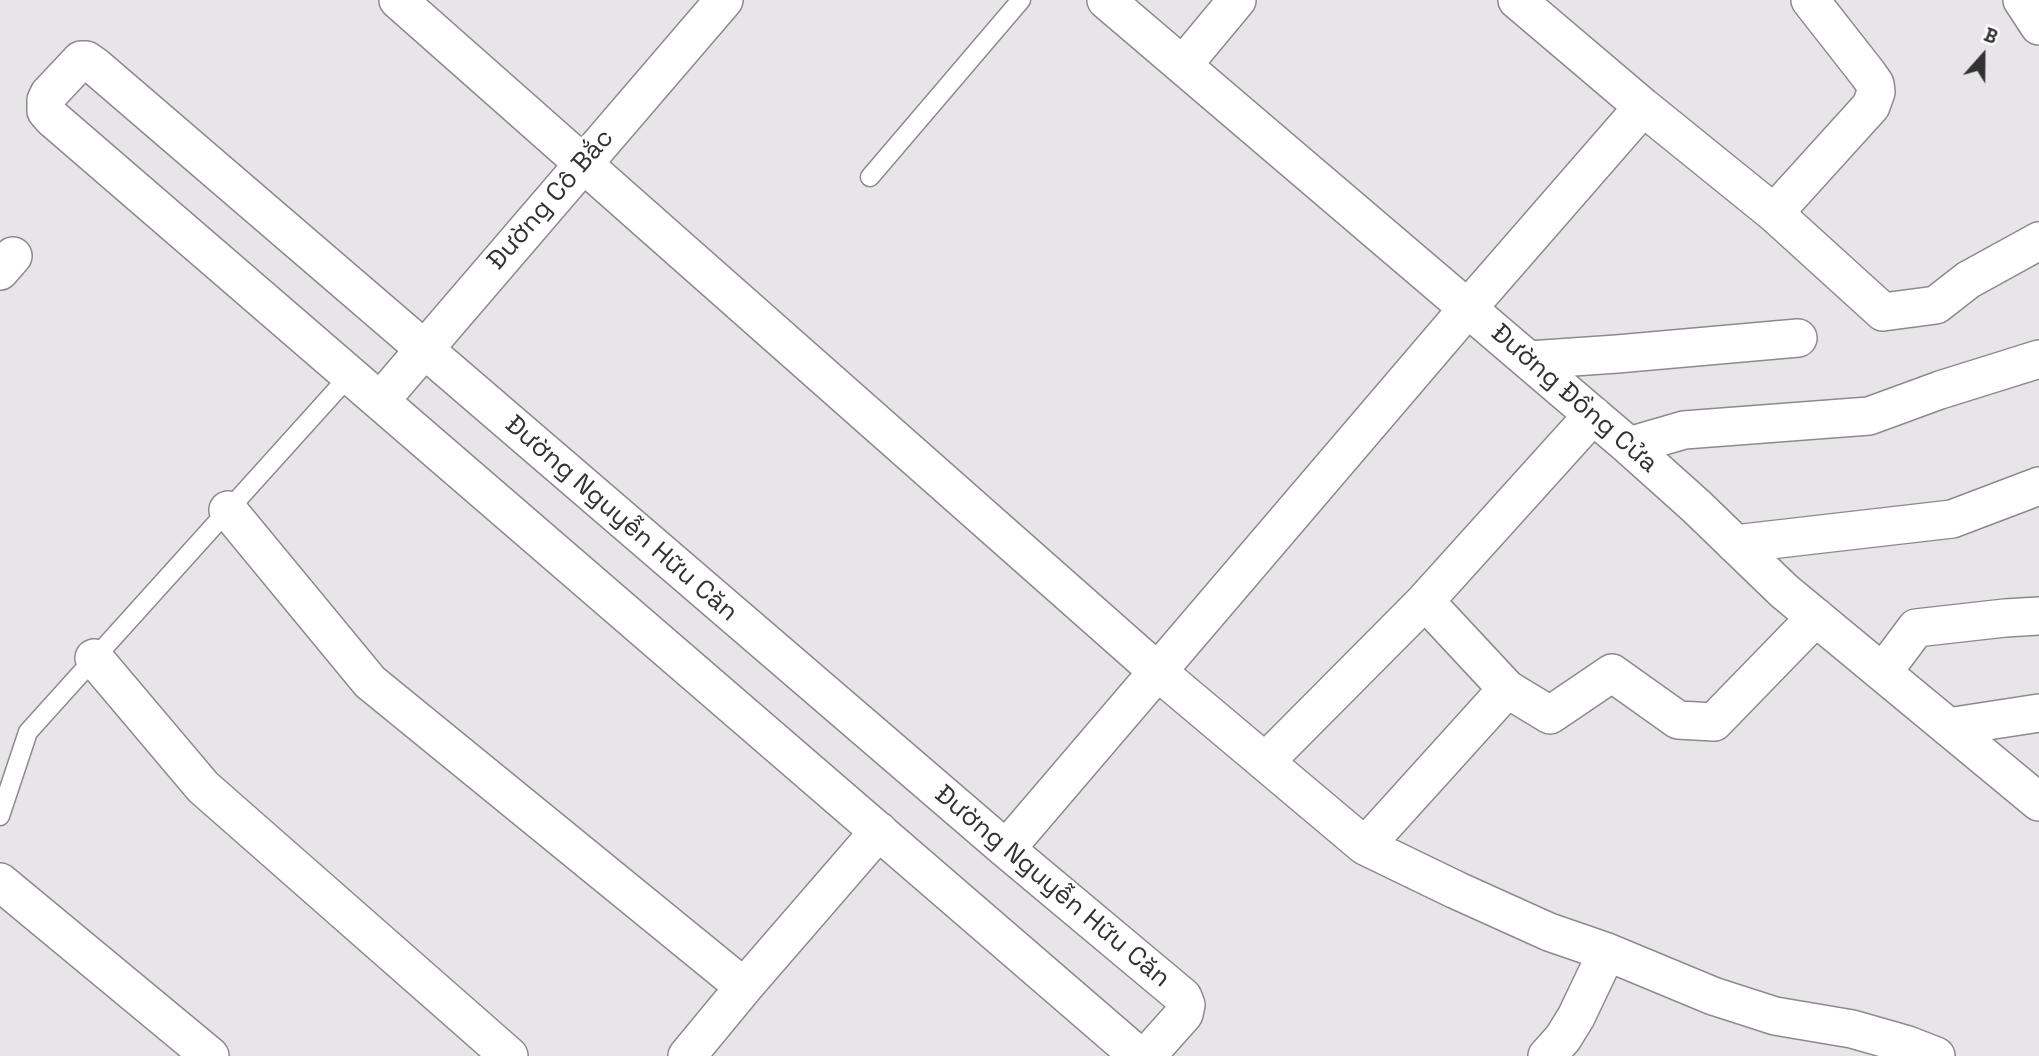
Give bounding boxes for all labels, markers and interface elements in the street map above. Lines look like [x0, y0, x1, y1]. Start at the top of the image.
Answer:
north arrow [1948, 21, 2018, 91]
text: B [1980, 22, 2001, 50]
street label: Đường Cô Bắc [481, 123, 621, 277]
street label: Đường Đồng Cửa [1484, 318, 1664, 480]
street label: Đường Nguyễn Hữu Căn [498, 410, 744, 628]
street label: Đường Nguyễn Hữu Căn [928, 779, 1176, 995]

